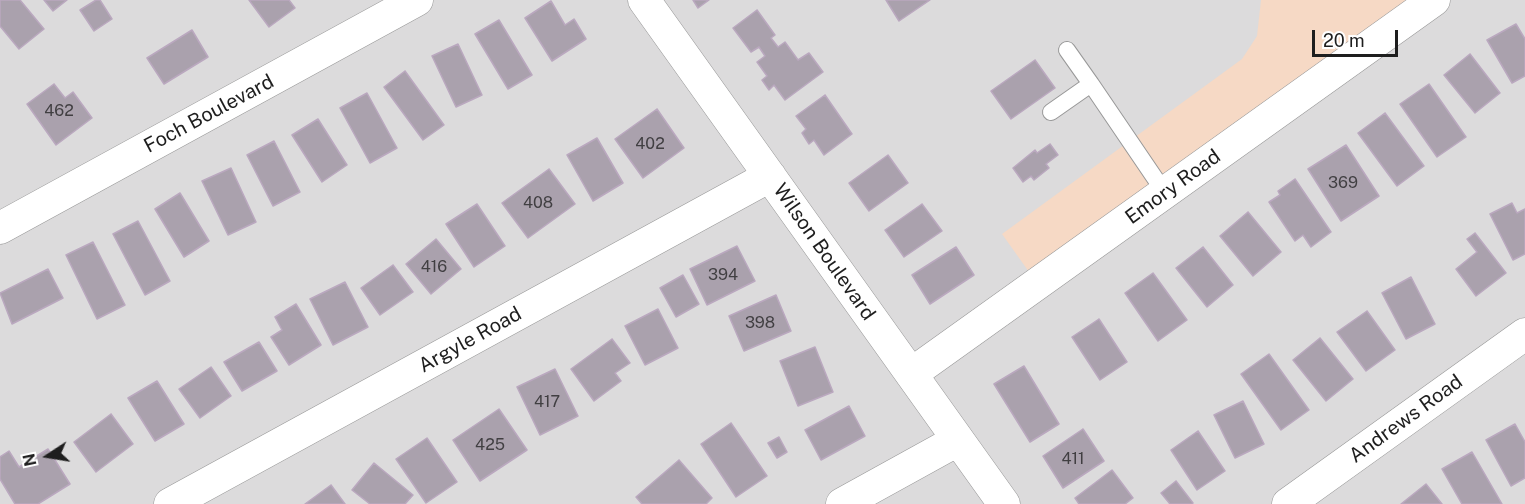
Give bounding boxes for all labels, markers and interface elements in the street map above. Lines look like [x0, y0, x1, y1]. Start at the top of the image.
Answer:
scale bar [1315, 18, 1400, 56]
text: 20 m [1323, 30, 1365, 51]
street label: Foch Boulevard [140, 70, 278, 158]
house number: 462 [44, 101, 74, 121]
house number: 402 [635, 134, 665, 154]
street label: Emory Road [1121, 144, 1225, 230]
house number: 369 [1328, 173, 1358, 193]
street label: Wilson Boulevard [768, 179, 880, 325]
house number: 408 [523, 193, 553, 213]
house number: 416 [421, 257, 447, 277]
house number: 394 [708, 265, 738, 285]
street label: Argyle Road [414, 302, 526, 378]
house number: 398 [745, 313, 775, 333]
street label: Andrews Road [1345, 370, 1467, 468]
house number: 417 [534, 392, 560, 412]
north arrow [18, 426, 78, 486]
house number: 425 [475, 435, 505, 455]
house number: 411 [1061, 449, 1085, 469]
text: N [19, 452, 40, 468]

